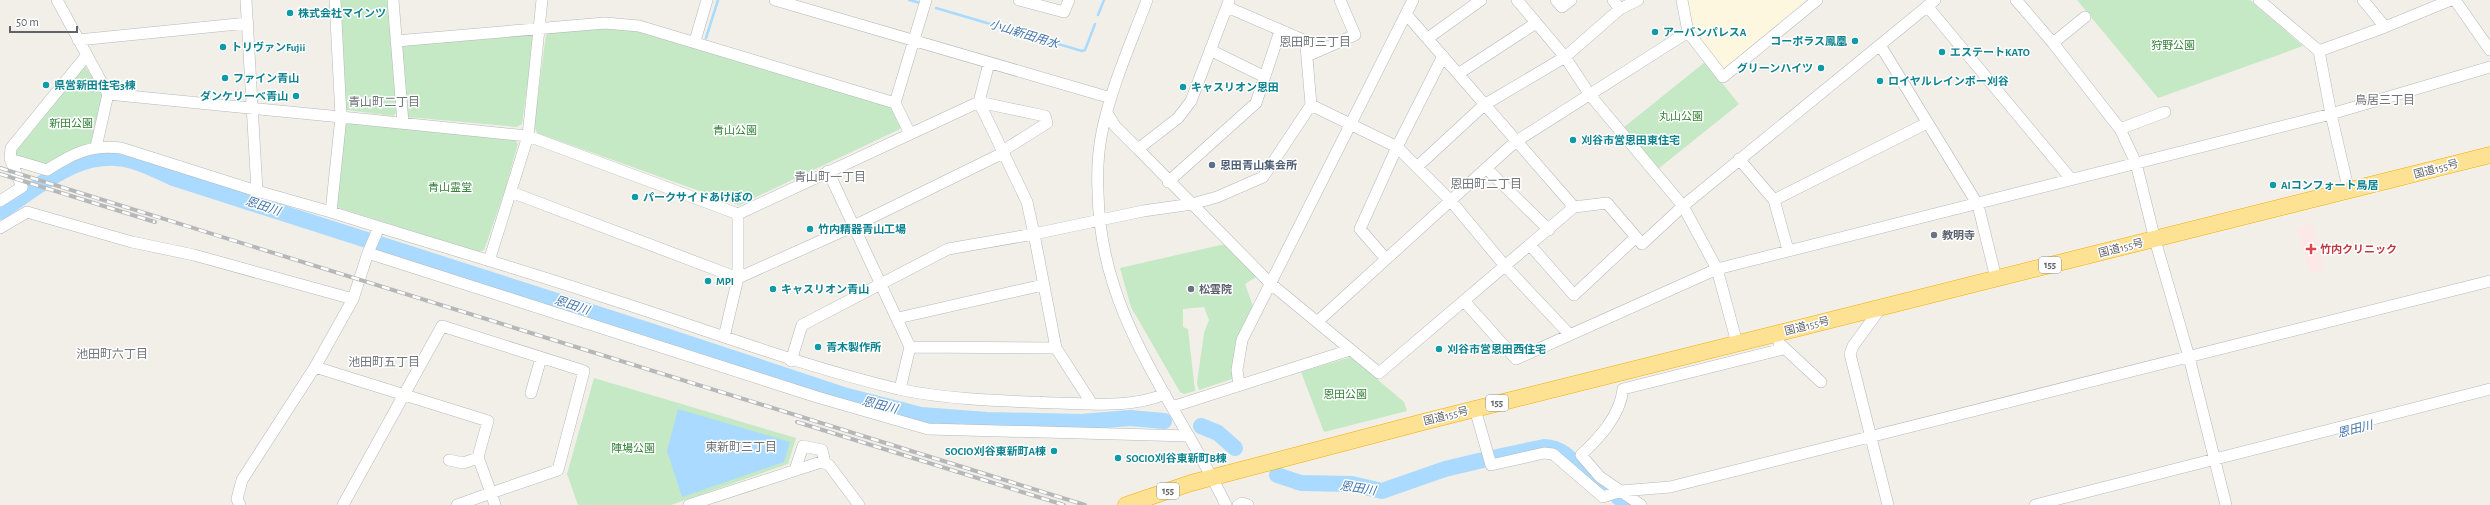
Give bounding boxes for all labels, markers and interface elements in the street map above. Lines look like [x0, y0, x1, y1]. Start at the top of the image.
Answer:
place label: 株式会社マインツ [298, 7, 386, 19]
scale bar [10, 8, 77, 34]
marker: 株式会社マインツ [285, 8, 295, 18]
text: 50 m [16, 16, 39, 28]
water label: 小山新田用水 [988, 17, 1062, 51]
place label: アーバンパレスA [1663, 26, 1747, 38]
marker: アーバンパレスA [1650, 27, 1660, 37]
district label: 恩田町三丁目 [1279, 36, 1351, 48]
place label: コーポラス鳳凰 [1770, 36, 1847, 47]
marker: コーポラス鳳凰 [1850, 36, 1860, 46]
park label: 狩野公園 [2151, 39, 2195, 51]
place label: トリヴァンFujii [231, 41, 305, 53]
marker: トリヴァンFujii [218, 42, 228, 52]
marker: エステートKATO [1937, 47, 1947, 57]
place label: エステートKATO [1950, 47, 2030, 58]
place label: グリーンハイツ [1737, 62, 1813, 74]
marker: グリーンハイツ [1816, 63, 1826, 73]
marker: ファイン青山 [220, 73, 230, 83]
place label: ファイン青山 [233, 73, 299, 84]
place label: ロイヤルレインボー刈谷 [1888, 75, 2009, 87]
marker: ロイヤルレインボー刈谷 [1875, 76, 1885, 86]
place label: 県営新田住宅3棟 [54, 79, 136, 91]
marker: 県営新田住宅3棟 [41, 80, 51, 90]
marker: キャスリオン恩田 [1178, 82, 1188, 92]
place label: キャスリオン恩田 [1191, 82, 1279, 93]
place label: ダンケリーベ青山 [200, 90, 288, 102]
marker: ダンケリーベ青山 [291, 91, 301, 101]
district label: 鳥居三丁目 [2355, 93, 2415, 106]
district label: 青山町二丁目 [348, 96, 420, 108]
park label: 丸山公園 [1659, 110, 1703, 122]
park label: 新田公園 [49, 117, 93, 129]
park label: 青山公園 [713, 124, 757, 136]
place label: 刈谷市営恩田東住宅 [1581, 134, 1680, 146]
marker: 刈谷市営恩田東住宅 [1568, 135, 1578, 145]
street label: 国道155号 [2412, 157, 2460, 180]
place label: 恩田青山集会所 [1220, 159, 1297, 171]
marker: 恩田青山集会所 [1207, 160, 1217, 170]
district label: 青山町一丁目 [794, 171, 866, 183]
district label: 恩田町二丁目 [1450, 178, 1522, 190]
place label: AIコンフォート鳥居 [2281, 179, 2379, 191]
marker: AIコンフォート鳥居 [2268, 180, 2278, 190]
park label: 青山霊堂 [428, 182, 472, 193]
place label: パークサイドあけぼの [643, 191, 753, 203]
marker: パークサイドあけぼの [630, 192, 640, 202]
water label: 恩田川 [244, 195, 284, 218]
place label: 竹内精器青山工場 [818, 223, 906, 235]
marker: 竹内精器青山工場 [805, 224, 815, 234]
place label: 教明寺 [1942, 229, 1975, 241]
marker: 教明寺 [1929, 230, 1939, 240]
street label: 国道155号 [2097, 236, 2145, 259]
marker: 竹内クリニック [2305, 243, 2317, 255]
place label: 竹内クリニック [2320, 243, 2397, 255]
road number: 155 [2039, 257, 2061, 273]
marker: MPI [703, 276, 713, 286]
place label: MPI [716, 276, 734, 287]
place label: 松雲院 [1199, 283, 1232, 295]
marker: キャスリオン青山 [768, 284, 778, 294]
place label: キャスリオン青山 [781, 284, 869, 295]
marker: 松雲院 [1186, 284, 1196, 294]
water label: 恩田川 [553, 294, 593, 317]
street label: 国道155号 [1783, 314, 1831, 337]
place label: 青木製作所 [826, 341, 881, 353]
marker: 青木製作所 [813, 342, 823, 352]
place label: 刈谷市営恩田西住宅 [1447, 343, 1546, 355]
marker: 刈谷市営恩田西住宅 [1434, 344, 1444, 354]
district label: 池田町六丁目 [76, 348, 148, 360]
district label: 池田町五丁目 [348, 356, 420, 368]
park label: 恩田公園 [1323, 388, 1367, 400]
water label: 恩田川 [861, 395, 901, 416]
road number: 155 [1486, 395, 1508, 411]
street label: 国道155号 [1422, 404, 1470, 427]
water label: 恩田川 [2336, 418, 2376, 439]
district label: 東新町三丁目 [705, 441, 777, 453]
park label: 陣場公園 [611, 442, 655, 454]
place label: SOCIO刈谷東新町A棟 [945, 445, 1046, 457]
marker: SOCIO刈谷東新町A棟 [1049, 446, 1059, 456]
place label: SOCIO刈谷東新町B棟 [1126, 452, 1227, 464]
marker: SOCIO刈谷東新町B棟 [1113, 453, 1123, 463]
water label: 恩田川 [1339, 479, 1379, 497]
road number: 155 [1157, 483, 1179, 499]

